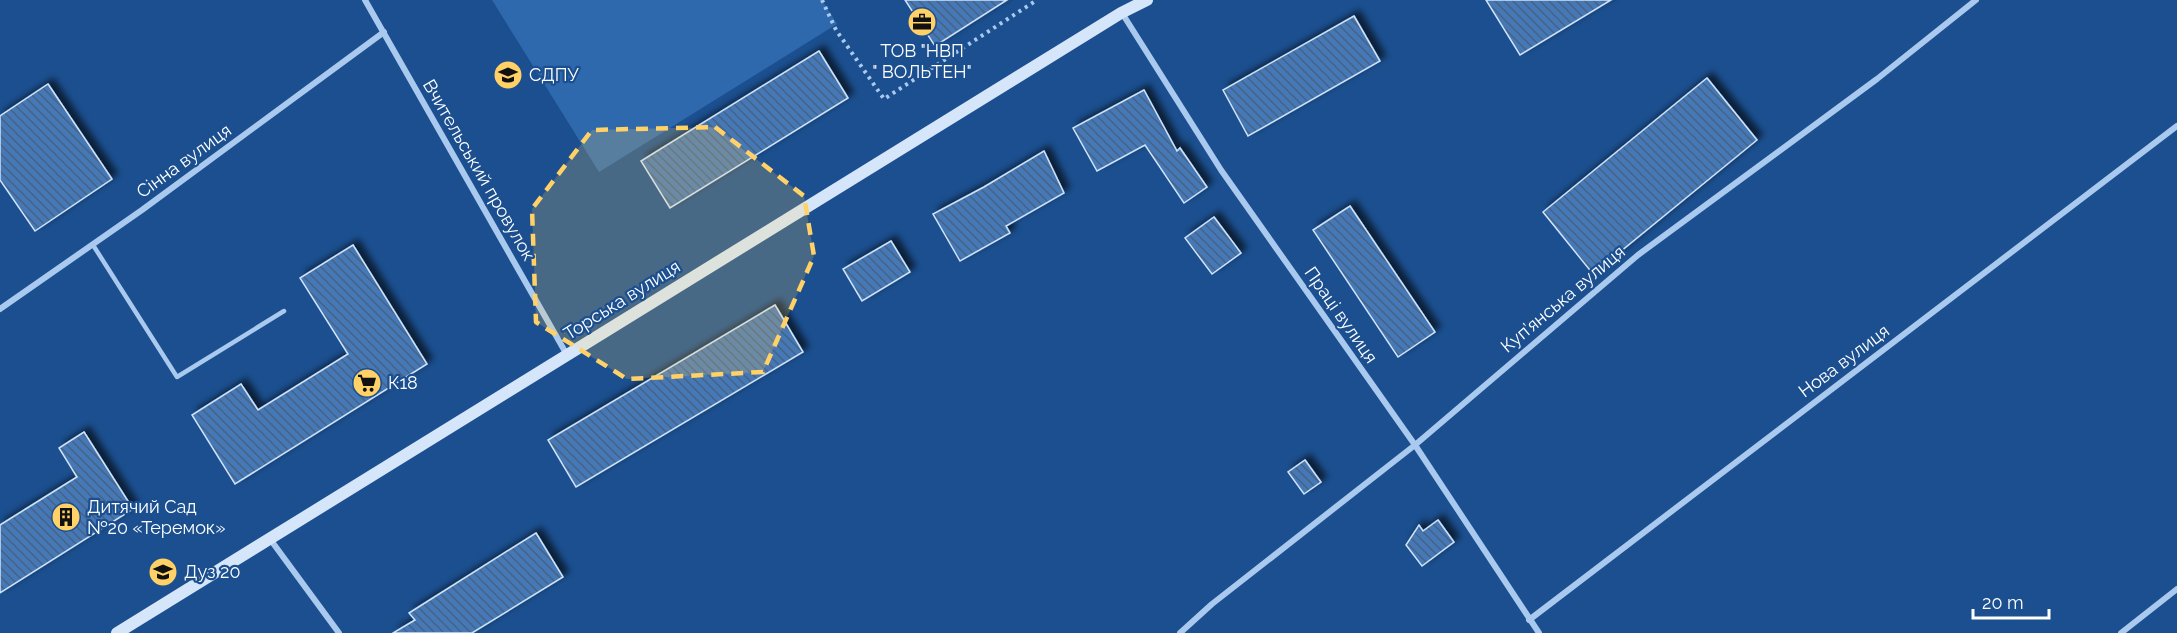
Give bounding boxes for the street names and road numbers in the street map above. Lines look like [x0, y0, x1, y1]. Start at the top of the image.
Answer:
street label: Вчительський провулок [419, 75, 540, 264]
street label: Сінна вулиця [132, 119, 235, 202]
street label: Куп’янська вулиця [1496, 241, 1629, 357]
street label: Торська вулиця [560, 255, 684, 344]
street label: Праці вулиця [1300, 262, 1382, 367]
street label: Нова вулиця [1794, 320, 1893, 401]

